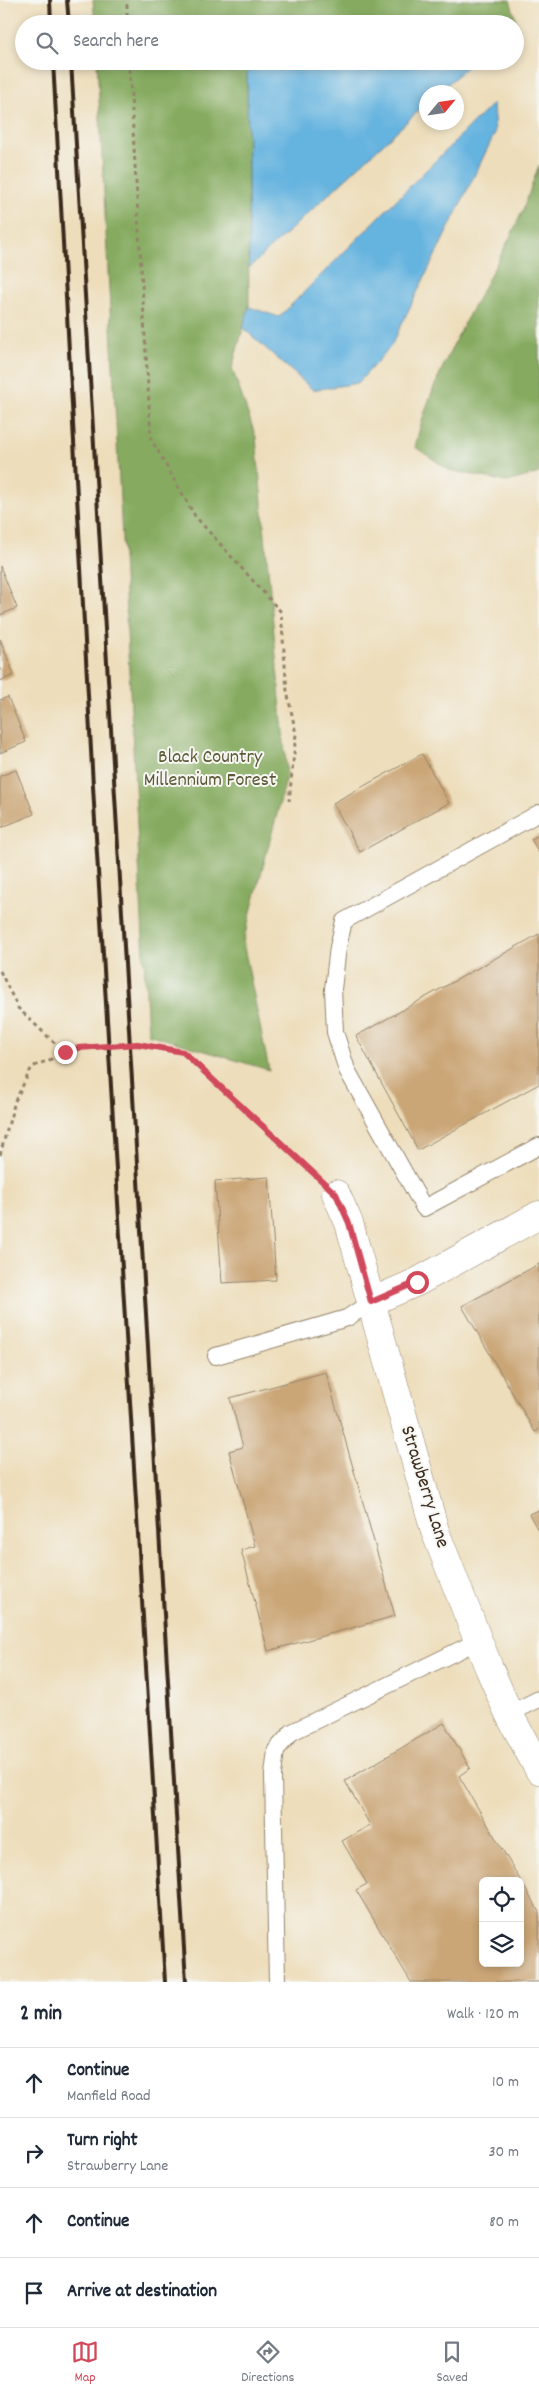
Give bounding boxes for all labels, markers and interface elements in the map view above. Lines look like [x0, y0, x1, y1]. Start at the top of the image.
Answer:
search box [15, 15, 524, 70]
icon: search [33, 29, 61, 57]
text: Search here [73, 29, 159, 56]
north arrow [419, 85, 464, 130]
park label: Black Country Millennium Forest [144, 744, 276, 795]
route end [54, 1041, 77, 1064]
route start [406, 1271, 429, 1294]
street label: Strawberry Lane [392, 1422, 456, 1552]
map controls [479, 1877, 524, 1967]
button: locate [479, 1877, 524, 1922]
button: layers [479, 1922, 524, 1967]
text: 2 min [20, 2000, 62, 2030]
text: Walk · 120 m [447, 2003, 519, 2026]
text: Continue [67, 2058, 129, 2085]
icon: ahead [20, 2069, 48, 2097]
text: 10 m [492, 2071, 519, 2094]
text: Manfield Road [67, 2085, 151, 2108]
text: Turn right [67, 2128, 138, 2155]
icon: right [20, 2139, 48, 2167]
text: 30 m [489, 2141, 519, 2164]
text: Strawberry Lane [67, 2155, 168, 2178]
icon: ahead [20, 2209, 48, 2237]
text: Continue [67, 2209, 129, 2236]
text: 80 m [489, 2211, 519, 2234]
icon: arrive [20, 2279, 48, 2307]
text: Arrive at destination [67, 2279, 217, 2306]
tab: Map [71, 2338, 99, 2388]
tab: Directions [241, 2338, 294, 2388]
tab: Saved [437, 2338, 468, 2388]

